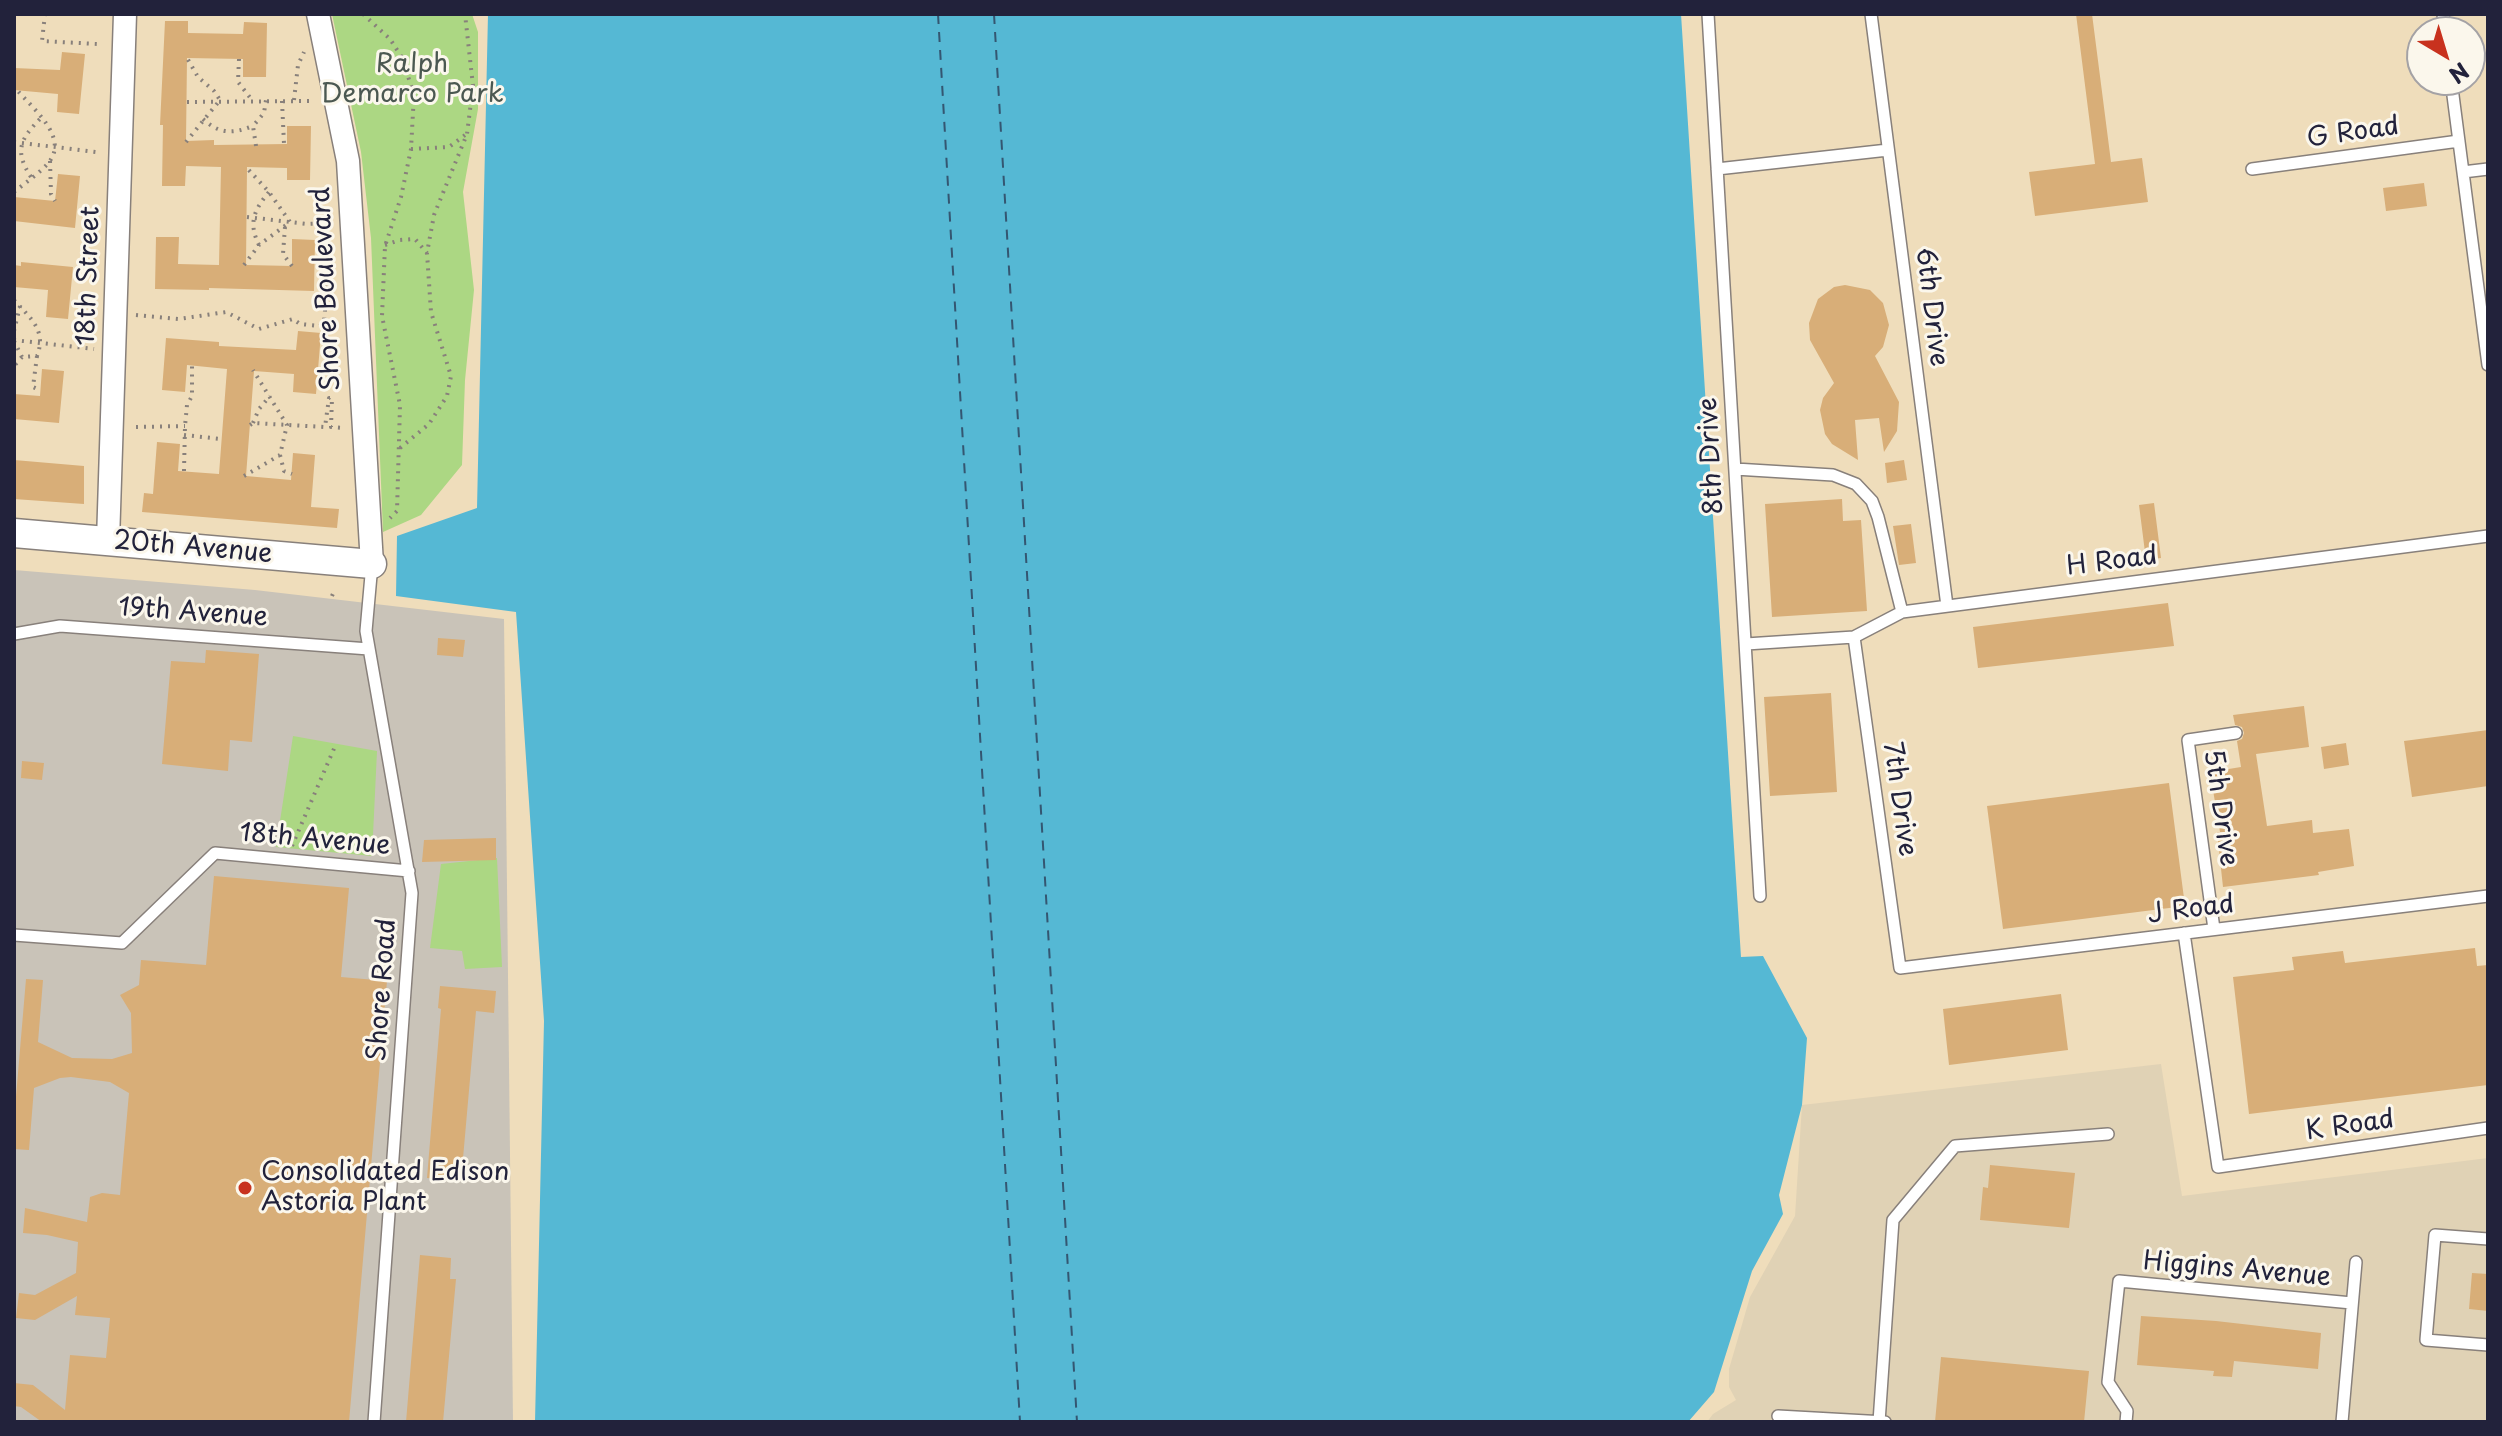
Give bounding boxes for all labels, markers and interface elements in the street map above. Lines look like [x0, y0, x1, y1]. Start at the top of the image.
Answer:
north arrow [2406, 16, 2486, 96]
park label: Ralph Demarco Park [321, 49, 503, 110]
text: N [2443, 55, 2477, 92]
street label: G Road [2305, 111, 2401, 155]
street label: Shore Boulevard [306, 186, 348, 392]
street label: 18th Street [71, 206, 107, 346]
street label: 6th Drive [1908, 246, 1954, 368]
street label: 8th Drive [1693, 396, 1731, 516]
street label: 20th Avenue [112, 526, 274, 570]
street label: H Road [2065, 541, 2159, 583]
street label: 19th Avenue [117, 592, 269, 634]
street label: 7th Drive [1876, 740, 1922, 858]
street label: 5th Drive [2196, 748, 2244, 868]
street label: 18th Avenue [238, 818, 392, 862]
street label: J Road [2146, 889, 2236, 931]
street label: Shore Road [362, 917, 404, 1063]
street label: K Road [2304, 1104, 2396, 1148]
place label: Consolidated Edison Astoria Plant [261, 1157, 509, 1218]
marker: Consolidated Edison Astoria Plant [236, 1179, 254, 1197]
street label: Higgins Avenue [2142, 1246, 2332, 1294]

